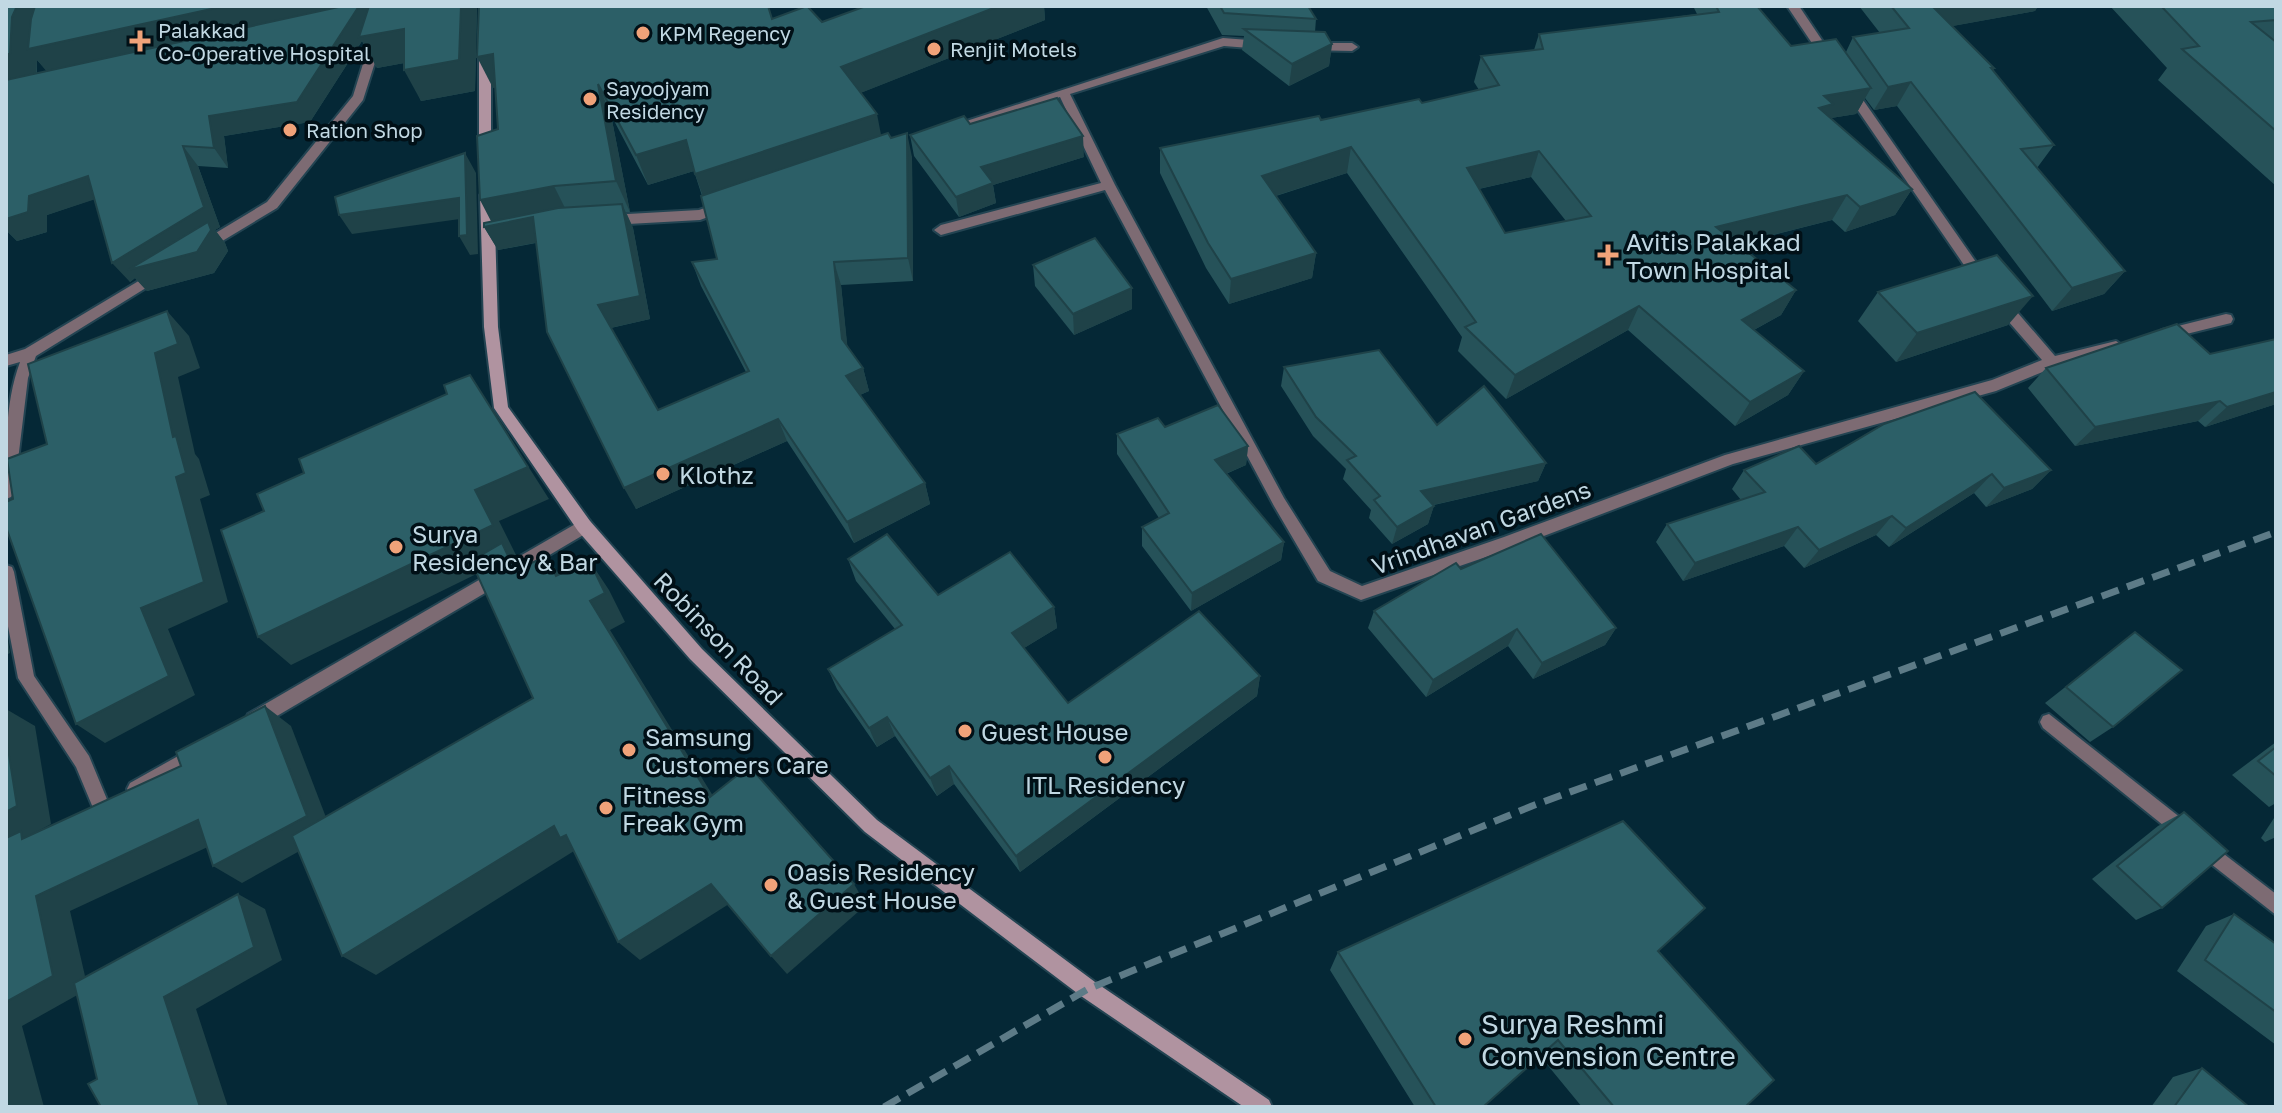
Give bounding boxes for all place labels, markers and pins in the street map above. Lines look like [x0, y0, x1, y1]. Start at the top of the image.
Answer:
place label: Palakkad Co-Operative Hospital [158, 18, 371, 65]
place label: KPM Regency [659, 21, 791, 45]
marker: KPM Regency [634, 24, 652, 42]
marker: Palakkad Co-Operative Hospital [129, 30, 151, 52]
place label: Renjit Motels [950, 37, 1077, 61]
marker: Renjit Motels [925, 40, 943, 58]
place label: Sayoojyam Residency [606, 76, 709, 123]
marker: Sayoojyam Residency [581, 90, 599, 108]
place label: Ration Shop [306, 118, 423, 142]
marker: Ration Shop [281, 121, 299, 139]
place label: Avitis Palakkad Town Hospital [1626, 227, 1801, 284]
marker: Avitis Palakkad Town Hospital [1597, 244, 1619, 266]
place label: Klothz [679, 460, 754, 489]
marker: Klothz [654, 465, 672, 483]
place label: Surya Residency & Bar [412, 519, 598, 576]
marker: Surya Residency & Bar [387, 538, 405, 556]
place label: Guest House [981, 717, 1128, 746]
place label: Samsung Customers Care [645, 722, 829, 779]
marker: Guest House [956, 722, 974, 740]
marker: Samsung Customers Care [620, 741, 638, 759]
marker: ITL Residency [1096, 748, 1114, 766]
place label: ITL Residency [1025, 770, 1185, 799]
place label: Fitness Freak Gym [622, 780, 744, 837]
marker: Fitness Freak Gym [597, 799, 615, 817]
place label: Oasis Residency & Guest House [787, 857, 975, 914]
marker: Oasis Residency & Guest House [762, 876, 780, 894]
place label: Surya Reshmi Convension Centre [1481, 1007, 1736, 1072]
marker: Surya Reshmi Convension Centre [1456, 1030, 1474, 1048]

